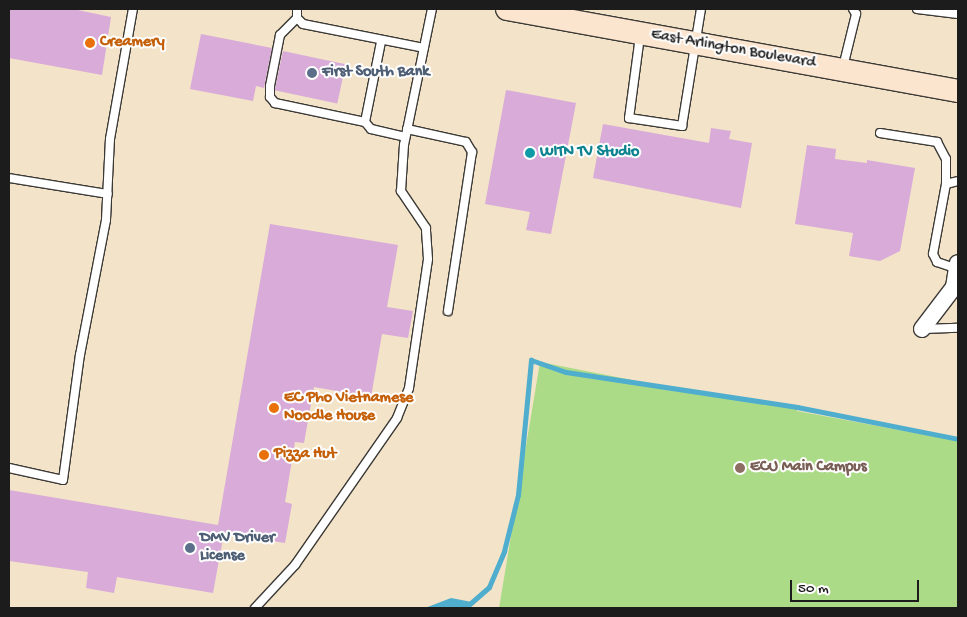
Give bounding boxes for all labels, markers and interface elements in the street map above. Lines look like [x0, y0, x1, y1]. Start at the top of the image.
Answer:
street label: East Arlington Boulevard [649, 26, 817, 74]
place label: Creamery [100, 33, 165, 53]
marker: Creamery [84, 37, 96, 49]
place label: First South Bank [322, 63, 429, 83]
marker: First South Bank [306, 67, 318, 79]
place label: WITN TV Studio [540, 143, 639, 163]
marker: WITN TV Studio [524, 147, 536, 159]
place label: EC Pho Vietnamese Noodle House [284, 389, 413, 427]
marker: EC Pho Vietnamese Noodle House [268, 402, 280, 414]
place label: Pizza Hut [274, 445, 336, 465]
marker: Pizza Hut [258, 449, 270, 461]
place label: ECU Main Campus [750, 458, 867, 478]
marker: ECU Main Campus [734, 462, 746, 474]
place label: DMV Driver License [200, 529, 275, 567]
marker: DMV Driver License [184, 542, 196, 554]
scale bar [792, 570, 921, 602]
text: 50 m [798, 580, 829, 598]

